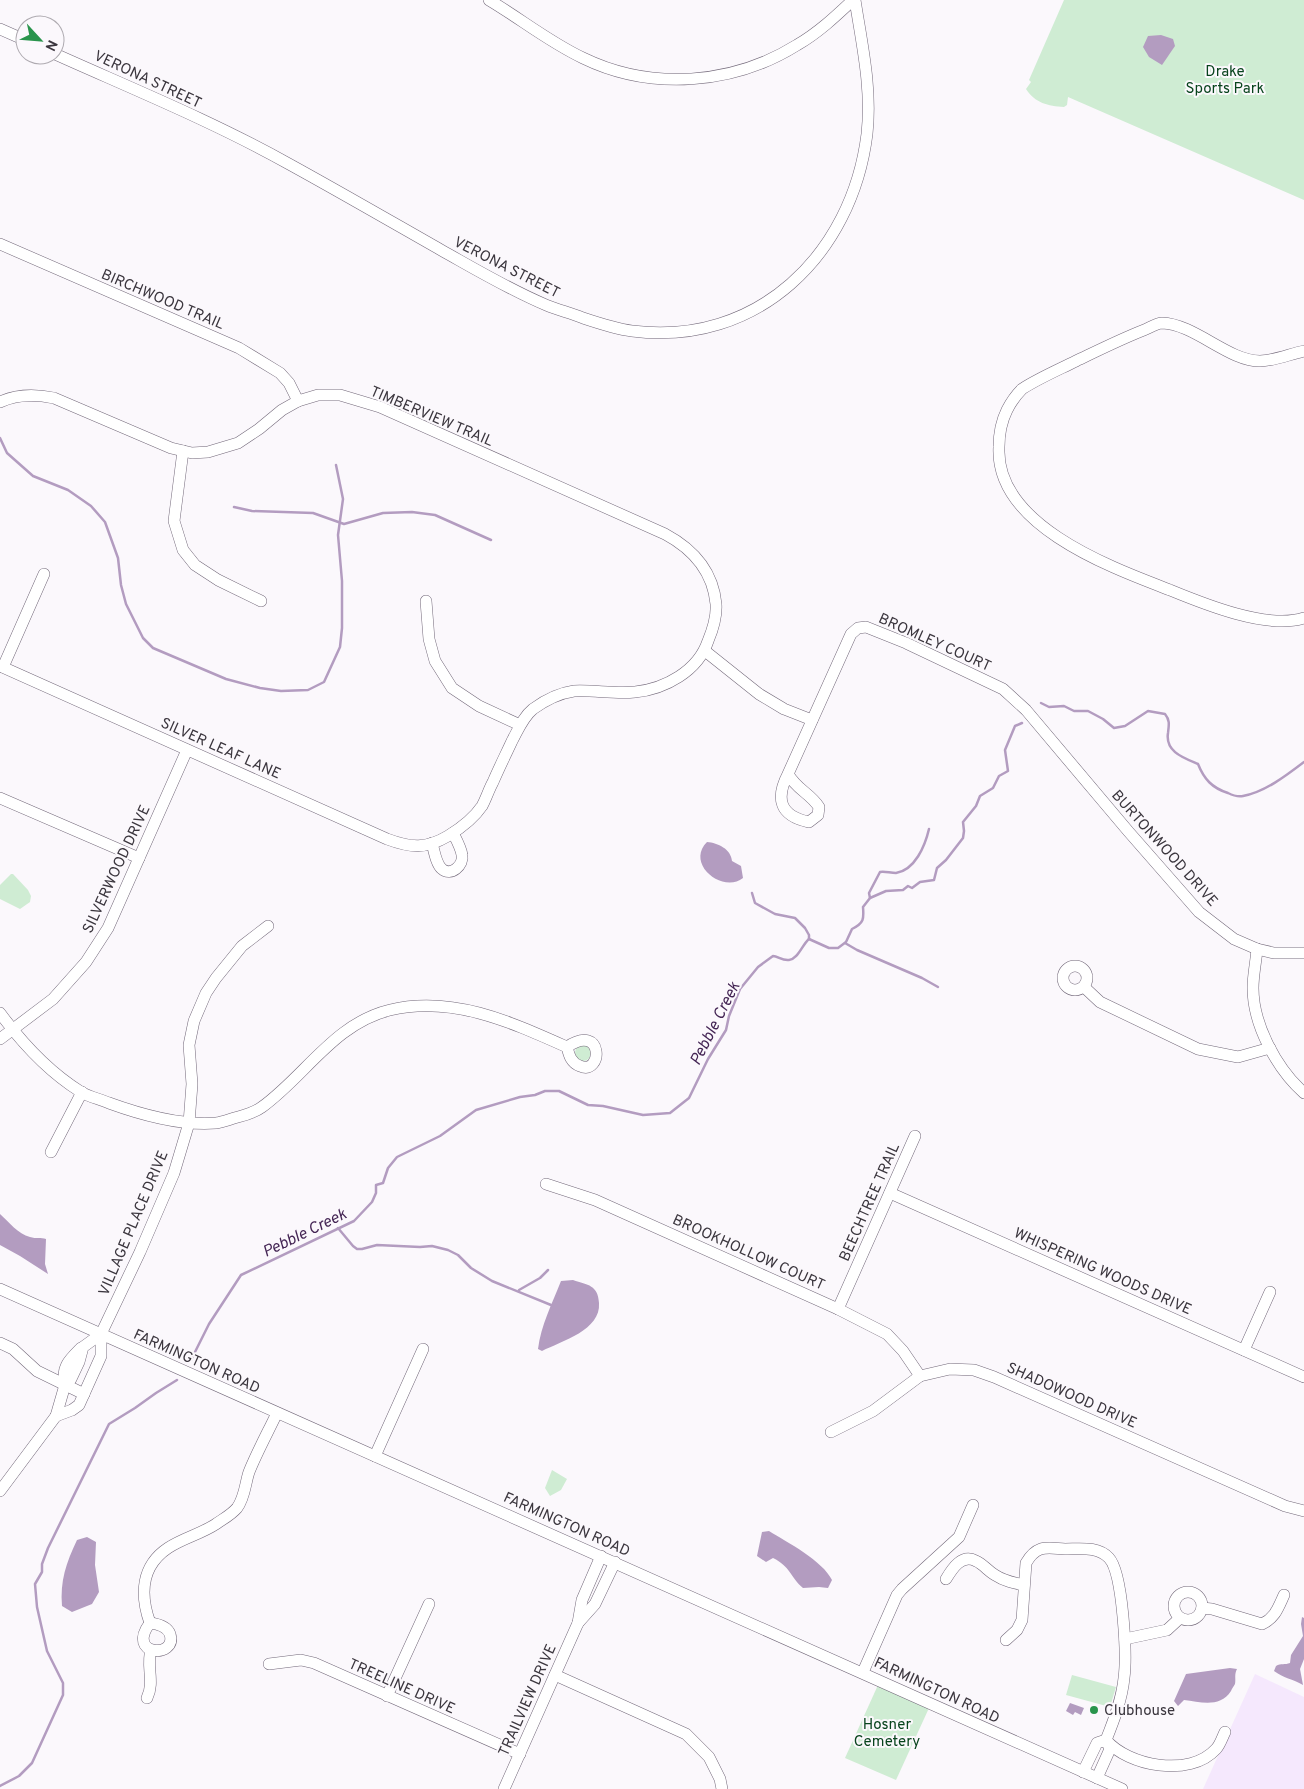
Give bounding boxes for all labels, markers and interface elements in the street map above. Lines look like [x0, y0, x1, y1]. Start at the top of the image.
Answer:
north arrow [15, 15, 65, 65]
text: N [40, 37, 60, 53]
street label: VERONA STREET [91, 47, 204, 114]
park label: Drake Sports Park [1185, 63, 1265, 99]
street label: VERONA STREET [450, 233, 563, 303]
street label: BIRCHWOOD TRAIL [98, 266, 227, 335]
street label: TIMBERVIEW TRAIL [367, 383, 496, 452]
street label: BROMLEY COURT [875, 610, 994, 677]
street label: SILVER LEAF LANE [157, 714, 283, 784]
street label: BURTONWOOD DRIVE [1107, 787, 1221, 911]
street label: SILVERWOOD DRIVE [79, 802, 155, 937]
water label: Pebble Creek [686, 978, 746, 1069]
street label: BEECHTREE TRAIL [836, 1141, 905, 1265]
street label: VILLAGE PLACE DRIVE [95, 1148, 174, 1299]
water label: Pebble Creek [260, 1204, 351, 1263]
street label: BROOKHOLLOW COURT [669, 1211, 828, 1296]
street label: WHISPERING WOODS DRIVE [1010, 1224, 1194, 1320]
street label: FARMINGTON ROAD [130, 1326, 263, 1399]
street label: SHADOWOOD DRIVE [1003, 1359, 1140, 1434]
street label: FARMINGTON ROAD [500, 1489, 633, 1562]
street label: TRAILVIEW DRIVE [495, 1642, 562, 1760]
street label: FARMINGTON ROAD [870, 1654, 1002, 1729]
street label: TREELINE DRIVE [345, 1655, 458, 1719]
place label: Clubhouse [1104, 1702, 1175, 1721]
marker: Clubhouse [1088, 1704, 1100, 1716]
park label: Hosner Cemetery [854, 1716, 920, 1752]

